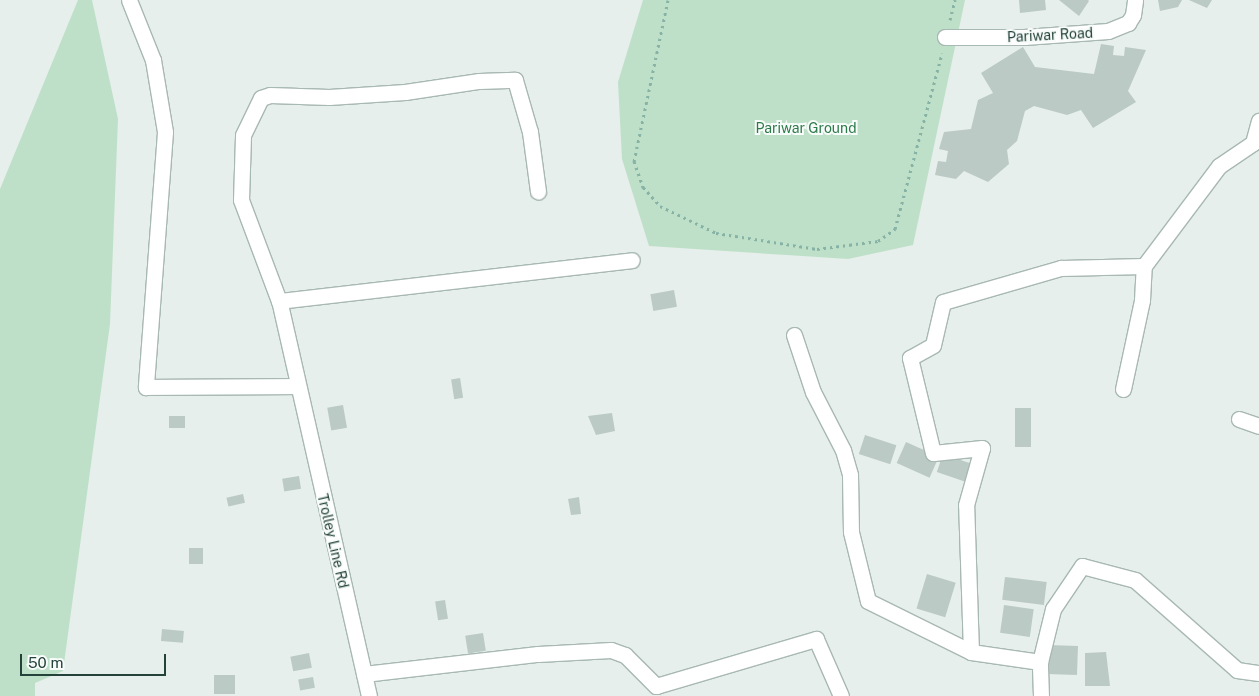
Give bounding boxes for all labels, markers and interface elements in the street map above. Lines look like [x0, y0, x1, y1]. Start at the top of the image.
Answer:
street label: Pariwar Road [1007, 24, 1093, 46]
park label: Pariwar Ground [756, 120, 856, 136]
street label: Trolley Line Rd [314, 492, 352, 590]
scale bar [22, 644, 169, 676]
text: 50 m [28, 654, 63, 671]

